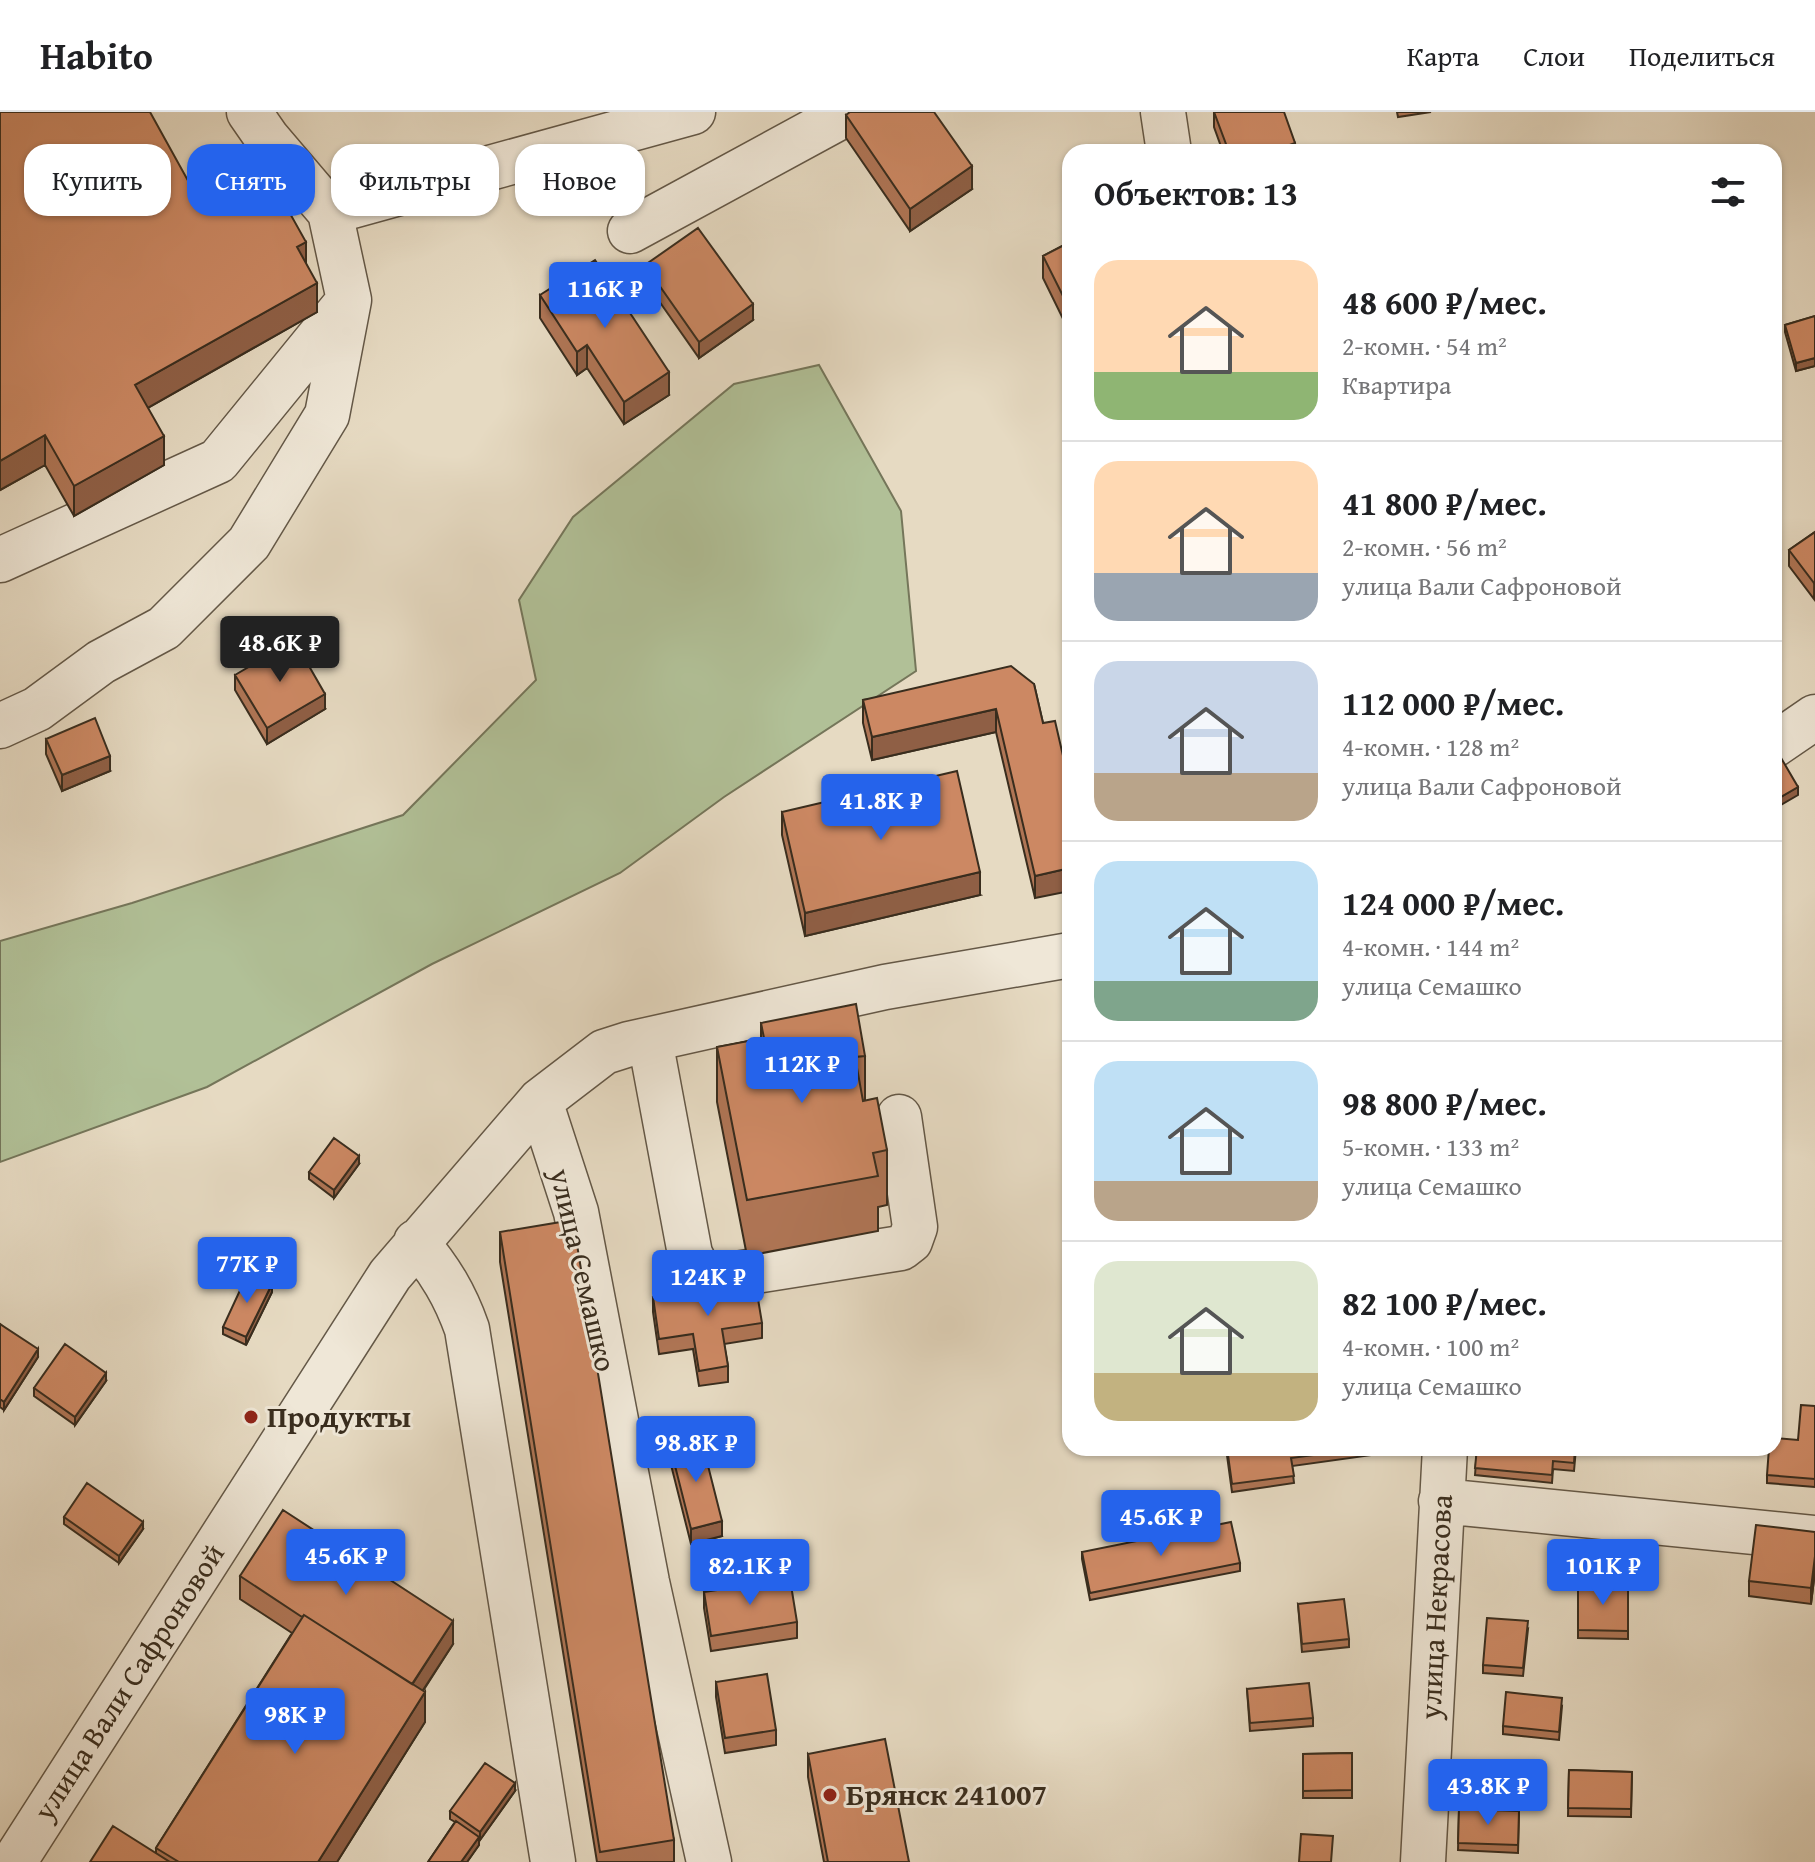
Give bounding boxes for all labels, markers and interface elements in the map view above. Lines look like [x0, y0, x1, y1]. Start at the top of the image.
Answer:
text: Habito [40, 27, 153, 83]
text: Карта [1407, 35, 1479, 76]
text: Слои [1523, 35, 1585, 76]
text: Поделиться [1629, 35, 1775, 76]
chip: Купить [24, 144, 171, 216]
chip: Снять [187, 144, 315, 216]
chip: Фильтры [331, 144, 499, 216]
chip: Новое [515, 144, 645, 216]
text: Объектов: 13 [1094, 168, 1298, 217]
icon: filters [1706, 170, 1750, 214]
pin: 116K ₽ [540, 262, 670, 330]
text: 116K ₽ [567, 268, 643, 307]
text: 48 600 ₽/мес. [1342, 277, 1547, 326]
icon: home [1158, 292, 1254, 388]
text: 2-комн. · 54 m² [1342, 326, 1507, 365]
text: Квартира [1342, 365, 1451, 404]
text: 41 800 ₽/мес. [1342, 478, 1547, 527]
icon: home [1158, 493, 1254, 589]
text: 2-комн. · 56 m² [1342, 527, 1507, 566]
text: улица Вали Сафроновой [1342, 566, 1622, 605]
pin: 48.6K ₽ [206, 616, 354, 684]
text: 48.6K ₽ [238, 622, 322, 661]
text: 112 000 ₽/мес. [1342, 678, 1564, 727]
icon: home [1158, 693, 1254, 789]
text: 4-комн. · 128 m² [1342, 727, 1519, 766]
text: улица Вали Сафроновой [1342, 766, 1622, 805]
pin: 41.8K ₽ [807, 774, 955, 842]
text: 41.8K ₽ [839, 780, 923, 819]
text: 124 000 ₽/мес. [1342, 878, 1564, 927]
icon: home [1158, 893, 1254, 989]
text: 4-комн. · 144 m² [1342, 927, 1519, 966]
text: улица Семашко [1342, 966, 1522, 1005]
pin: 112K ₽ [737, 1037, 867, 1105]
text: 112K ₽ [764, 1043, 840, 1082]
text: 98 800 ₽/мес. [1342, 1078, 1547, 1127]
icon: home [1158, 1093, 1254, 1189]
text: 5-комн. · 133 m² [1342, 1127, 1519, 1166]
street label: улица Семашко [539, 1163, 629, 1376]
text: улица Семашко [1342, 1166, 1522, 1205]
pin: 77K ₽ [191, 1237, 303, 1305]
text: 77K ₽ [216, 1243, 278, 1282]
pin: 124K ₽ [643, 1250, 773, 1318]
text: 124K ₽ [670, 1256, 746, 1295]
text: 82 100 ₽/мес. [1342, 1278, 1547, 1327]
icon: home [1158, 1293, 1254, 1389]
text: 4-комн. · 100 m² [1342, 1327, 1519, 1366]
text: улица Семашко [1342, 1366, 1522, 1405]
place label: Продукты [267, 1394, 411, 1438]
marker: Продукты [242, 1408, 260, 1426]
pin: 98.8K ₽ [622, 1416, 770, 1484]
text: 98.8K ₽ [654, 1422, 738, 1461]
pin: 45.6K ₽ [1087, 1490, 1235, 1558]
street label: улица Некрасова [1407, 1493, 1463, 1722]
text: 45.6K ₽ [1119, 1496, 1203, 1535]
pin: 45.6K ₽ [272, 1529, 420, 1597]
street label: улица Вали Сафроновой [21, 1534, 235, 1830]
text: 45.6K ₽ [304, 1535, 388, 1574]
pin: 82.1K ₽ [676, 1539, 824, 1607]
pin: 101K ₽ [1538, 1539, 1668, 1607]
text: 82.1K ₽ [708, 1545, 792, 1584]
text: 101K ₽ [1565, 1545, 1641, 1584]
pin: 98K ₽ [239, 1688, 351, 1756]
text: 98K ₽ [264, 1694, 326, 1733]
pin: 43.8K ₽ [1414, 1759, 1562, 1827]
text: 43.8K ₽ [1446, 1765, 1530, 1804]
place label: Брянск 241007 [846, 1772, 1047, 1816]
marker: Брянск 241007 [821, 1786, 839, 1804]

